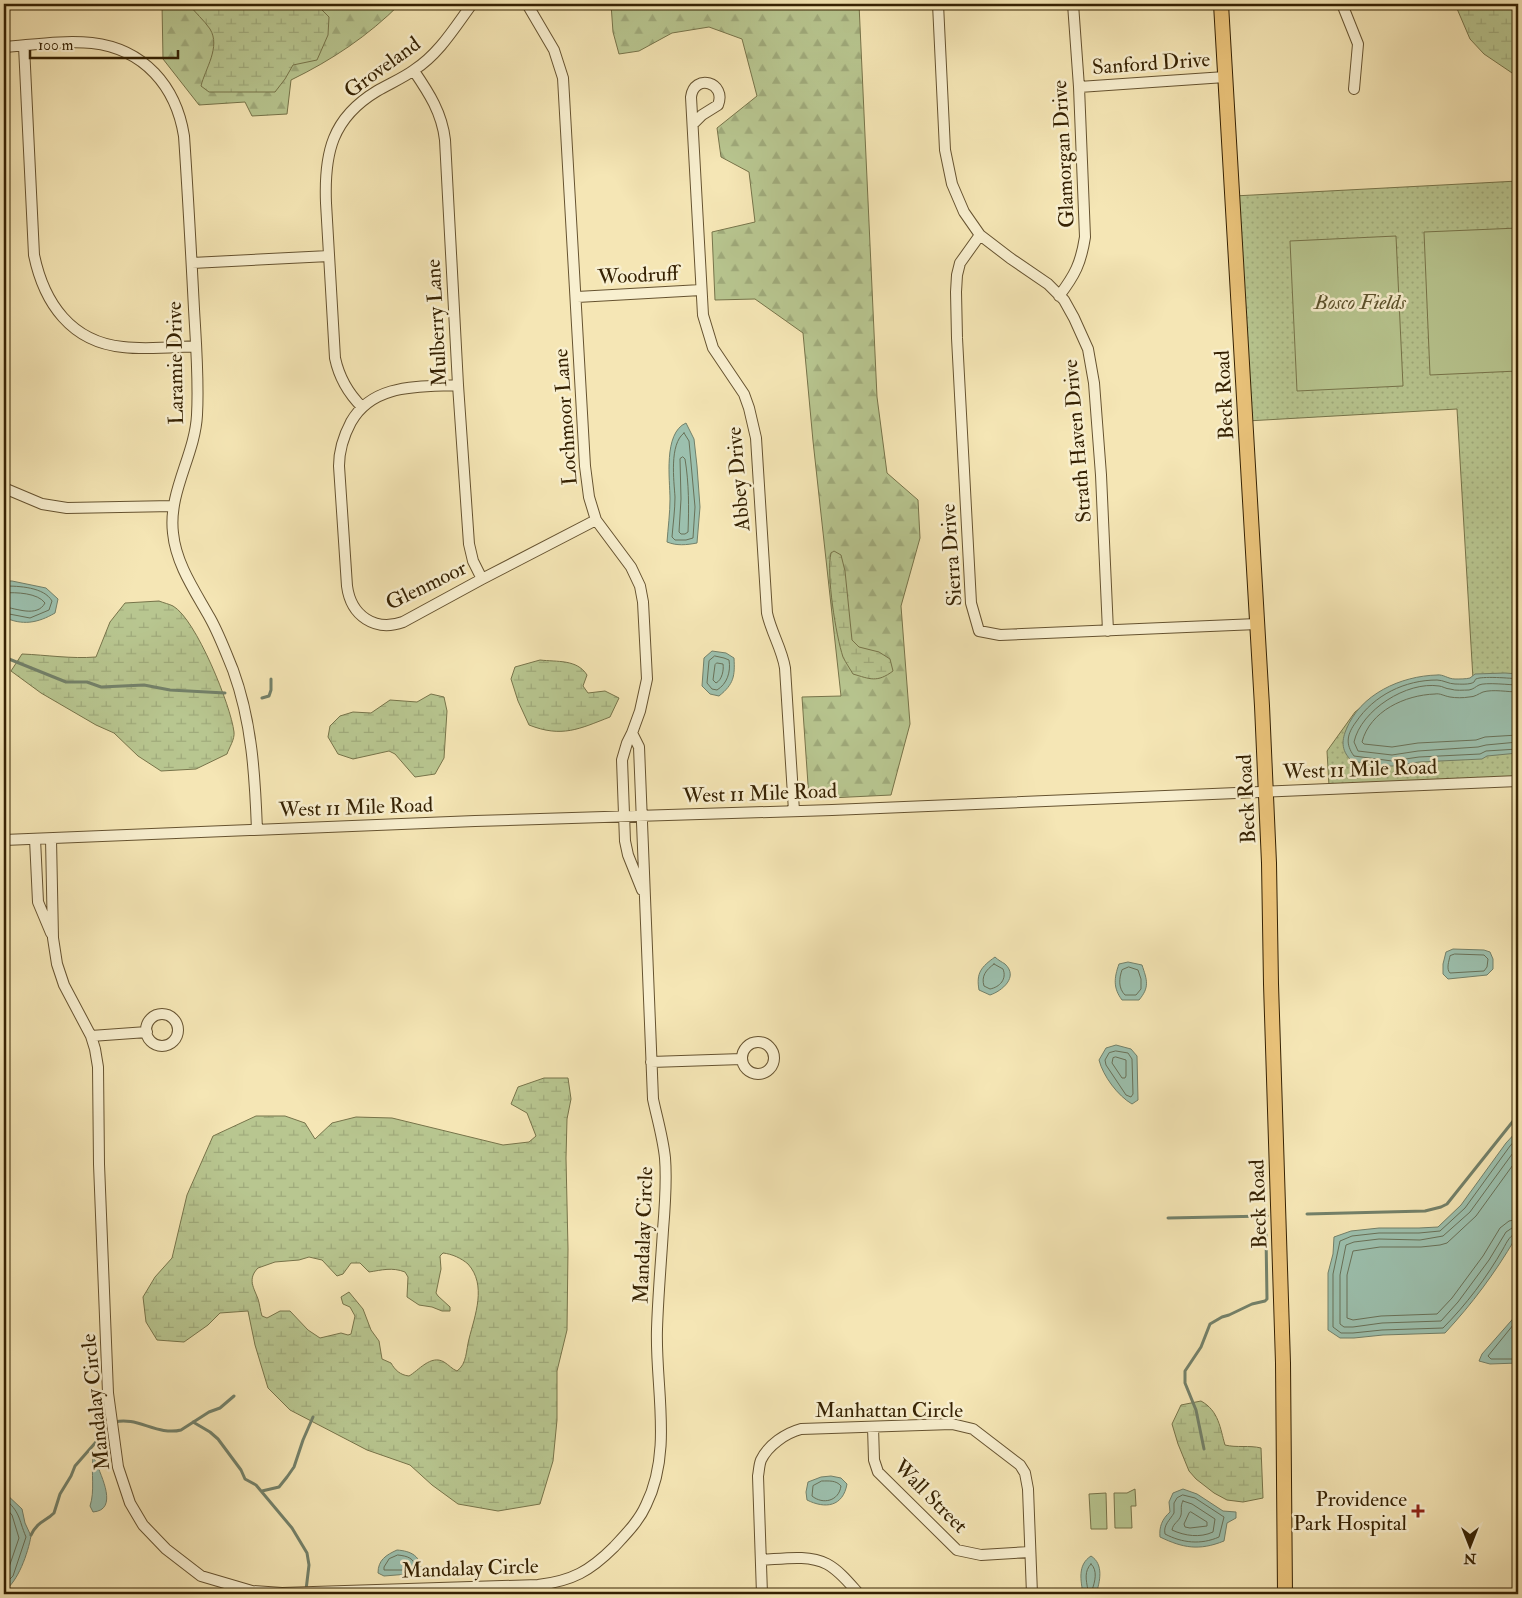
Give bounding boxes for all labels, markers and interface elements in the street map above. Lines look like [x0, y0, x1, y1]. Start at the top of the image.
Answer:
scale bar [30, 28, 178, 60]
street label: Groveland [339, 30, 426, 104]
text: 100 m [38, 36, 74, 55]
street label: Sanford Drive [1091, 46, 1211, 81]
street label: Glamorgan Drive [1046, 79, 1081, 229]
street label: Mulberry Lane [420, 258, 453, 388]
street label: Woodruff [596, 260, 683, 291]
park label: Bosco Fields [1313, 289, 1407, 316]
street label: Laramie Drive [161, 301, 190, 425]
street label: Lochmoor Lane [547, 347, 584, 486]
street label: Beck Road [1209, 349, 1240, 440]
street label: Strath Haven Drive [1057, 358, 1098, 524]
street label: Abbey Drive [720, 426, 757, 533]
street label: Sierra Drive [934, 503, 969, 607]
street label: Glenmoor [381, 554, 471, 617]
street label: Beck Road [1231, 753, 1262, 844]
street label: West 11 Mile Road [1281, 753, 1438, 786]
street label: West 11 Mile Road [681, 777, 838, 810]
street label: West 11 Mile Road [277, 791, 434, 824]
street label: Beck Road [1243, 1158, 1274, 1249]
street label: Mandalay Circle [628, 1166, 659, 1304]
street label: Mandalay Circle [75, 1332, 116, 1472]
street label: Manhattan Circle [815, 1397, 963, 1424]
street label: Wall Street [887, 1453, 974, 1539]
place label: Providence Park Hospital [1293, 1486, 1408, 1537]
marker: Providence Park Hospital [1411, 1504, 1425, 1518]
north arrow [1444, 1520, 1494, 1570]
text: N [1463, 1550, 1477, 1567]
street label: Mandalay Circle [401, 1553, 539, 1584]

